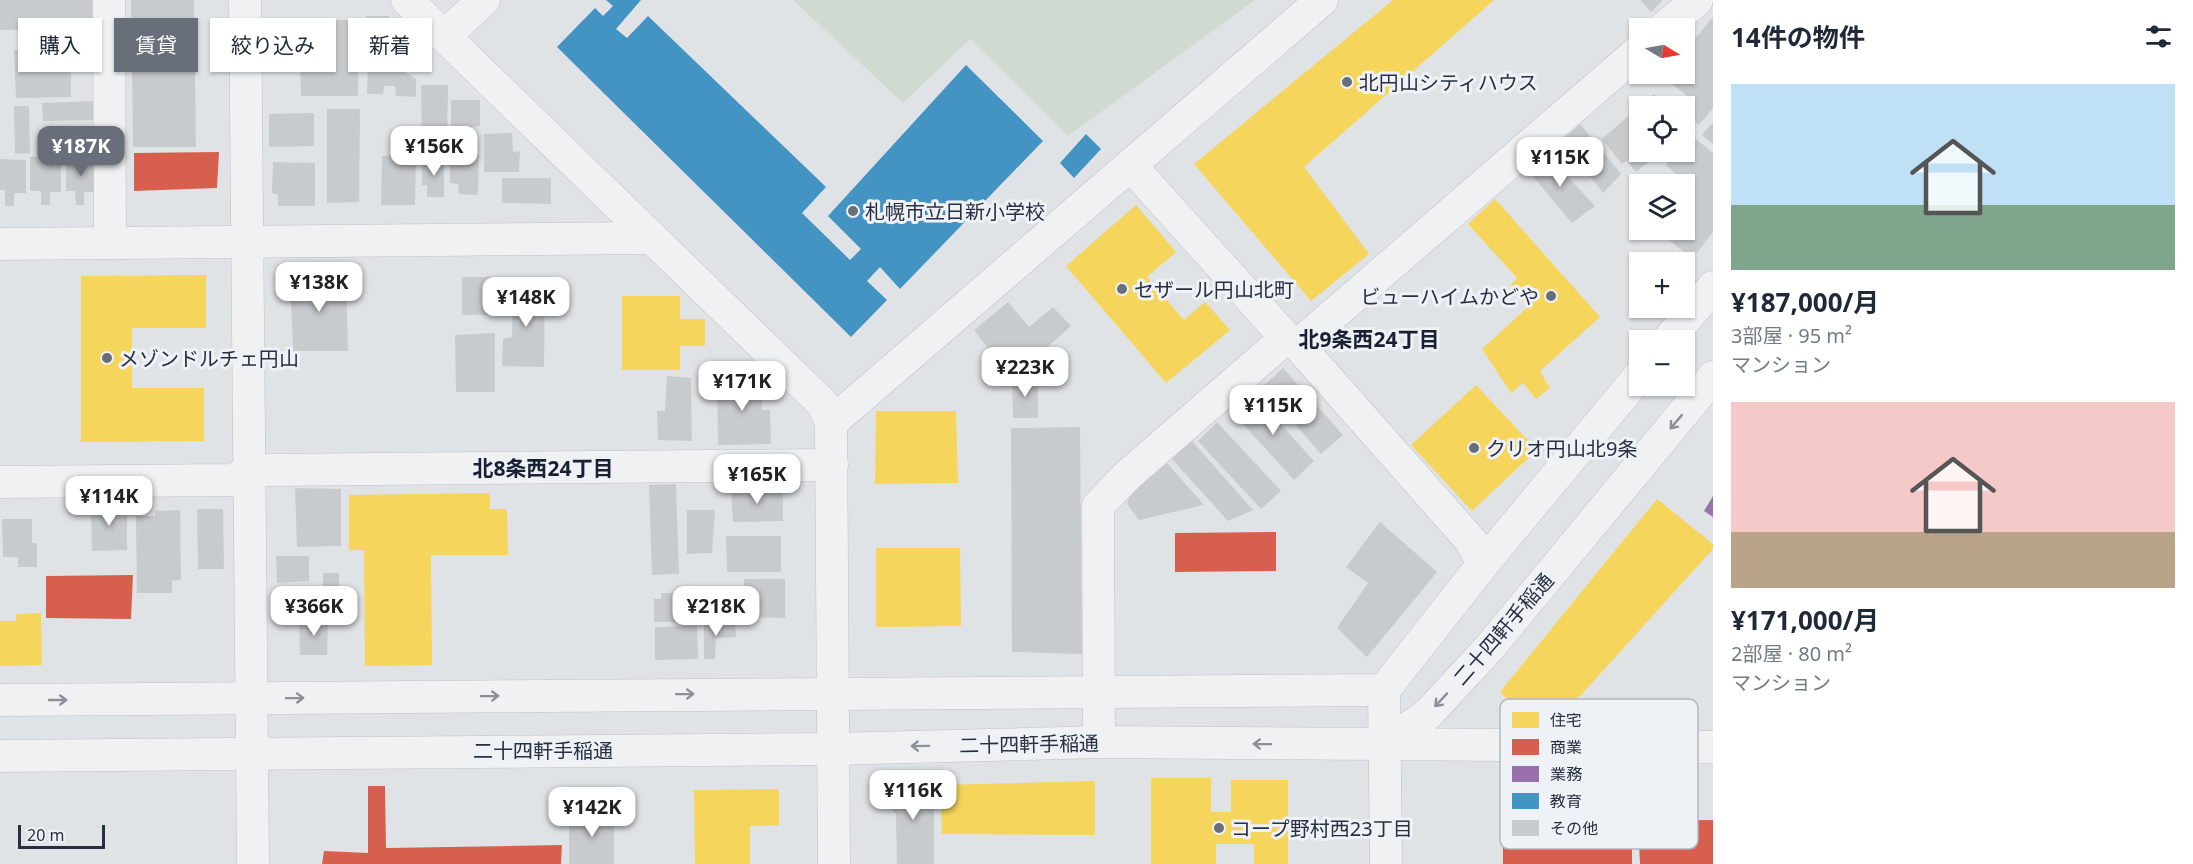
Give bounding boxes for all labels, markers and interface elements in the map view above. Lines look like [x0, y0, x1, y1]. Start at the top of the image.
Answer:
chip: 購入 [18, 18, 102, 72]
chip: 賃貸 [114, 18, 198, 72]
chip: 絞り込み [210, 18, 336, 72]
chip: 新着 [348, 18, 432, 72]
north arrow [1629, 18, 1695, 84]
map controls [1629, 18, 1695, 396]
text: 14件の物件 [1731, 19, 1865, 55]
icon: filters [2142, 20, 2175, 53]
place label: 北円山シティハウス [1359, 69, 1538, 96]
marker: 北円山シティハウス [1340, 75, 1354, 89]
button: locate [1629, 96, 1695, 162]
icon: home [1899, 123, 2007, 231]
pin: ¥187K [39, 126, 123, 177]
pin: ¥156K [392, 126, 476, 177]
text: ¥187K [51, 132, 111, 159]
text: ¥156K [404, 132, 464, 159]
pin: ¥115K [1518, 137, 1602, 188]
text: ¥115K [1530, 143, 1590, 170]
button: layers [1629, 174, 1695, 240]
place label: 札幌市立日新小学校 [865, 198, 1045, 225]
marker: 札幌市立日新小学校 [846, 204, 860, 218]
button: + [1629, 252, 1695, 318]
pin: ¥138K [277, 262, 361, 313]
text: ¥138K [289, 268, 349, 295]
place label: セザール円山北町 [1134, 276, 1294, 303]
pin: ¥148K [484, 277, 568, 328]
marker: セザール円山北町 [1115, 282, 1129, 296]
text: ¥148K [496, 283, 556, 310]
place label: ビューハイムかどや [1360, 283, 1539, 310]
text: ¥187,000/月 [1731, 284, 1879, 320]
marker: ビューハイムかどや [1544, 289, 1558, 303]
text: 3部屋 · 95 m² [1731, 322, 1852, 349]
district label: 北9条西24丁目 [1298, 325, 1440, 353]
button: − [1629, 330, 1695, 396]
place label: メゾンドルチェ円山 [119, 345, 299, 372]
pin: ¥223K [983, 347, 1067, 398]
marker: メゾンドルチェ円山 [100, 351, 114, 365]
text: マンション [1731, 351, 1831, 378]
text: ¥223K [995, 353, 1055, 380]
pin: ¥171K [700, 361, 784, 412]
text: ¥171K [712, 367, 772, 394]
pin: ¥115K [1231, 385, 1315, 436]
text: ¥115K [1243, 391, 1303, 418]
one-way arrow [1669, 414, 1682, 430]
place label: クリオ円山北9条 [1486, 435, 1637, 462]
marker: クリオ円山北9条 [1467, 441, 1481, 455]
icon: home [1899, 441, 2007, 549]
district label: 北8条西24丁目 [472, 454, 614, 482]
pin: ¥165K [715, 454, 799, 505]
text: ¥165K [727, 460, 787, 487]
pin: ¥114K [67, 476, 151, 527]
text: ¥114K [79, 482, 139, 509]
street label: 二十四軒手稲通 [1447, 567, 1559, 691]
pin: ¥366K [272, 586, 356, 637]
pin: ¥218K [674, 586, 758, 637]
text: ¥366K [284, 592, 344, 619]
text: ¥218K [686, 592, 746, 619]
text: ¥171,000/月 [1731, 602, 1879, 638]
text: 2部屋 · 80 m² [1731, 640, 1852, 667]
text: マンション [1731, 669, 1831, 696]
one-way arrow [675, 688, 695, 700]
one-way arrow [480, 690, 500, 702]
one-way arrow [285, 692, 305, 704]
one-way arrow [1434, 692, 1449, 707]
one-way arrow [48, 694, 68, 706]
legend [1500, 699, 1698, 849]
text: 住宅 [1550, 709, 1582, 731]
street label: 二十四軒手稲通 [959, 729, 1099, 759]
text: 商業 [1550, 736, 1582, 758]
street label: 二十四軒手稲通 [473, 737, 613, 764]
one-way arrow [1253, 738, 1273, 750]
one-way arrow [911, 741, 931, 752]
text: 業務 [1550, 763, 1582, 785]
pin: ¥116K [871, 770, 955, 821]
text: ¥116K [883, 776, 943, 803]
pin: ¥142K [550, 787, 634, 838]
text: 教育 [1550, 790, 1582, 812]
text: ¥142K [562, 793, 622, 820]
place label: コープ野村西23丁目 [1231, 815, 1413, 842]
text: その他 [1550, 817, 1598, 839]
marker: コープ野村西23丁目 [1212, 821, 1226, 835]
scale bar [18, 822, 105, 850]
text: 20 m [27, 824, 64, 846]

